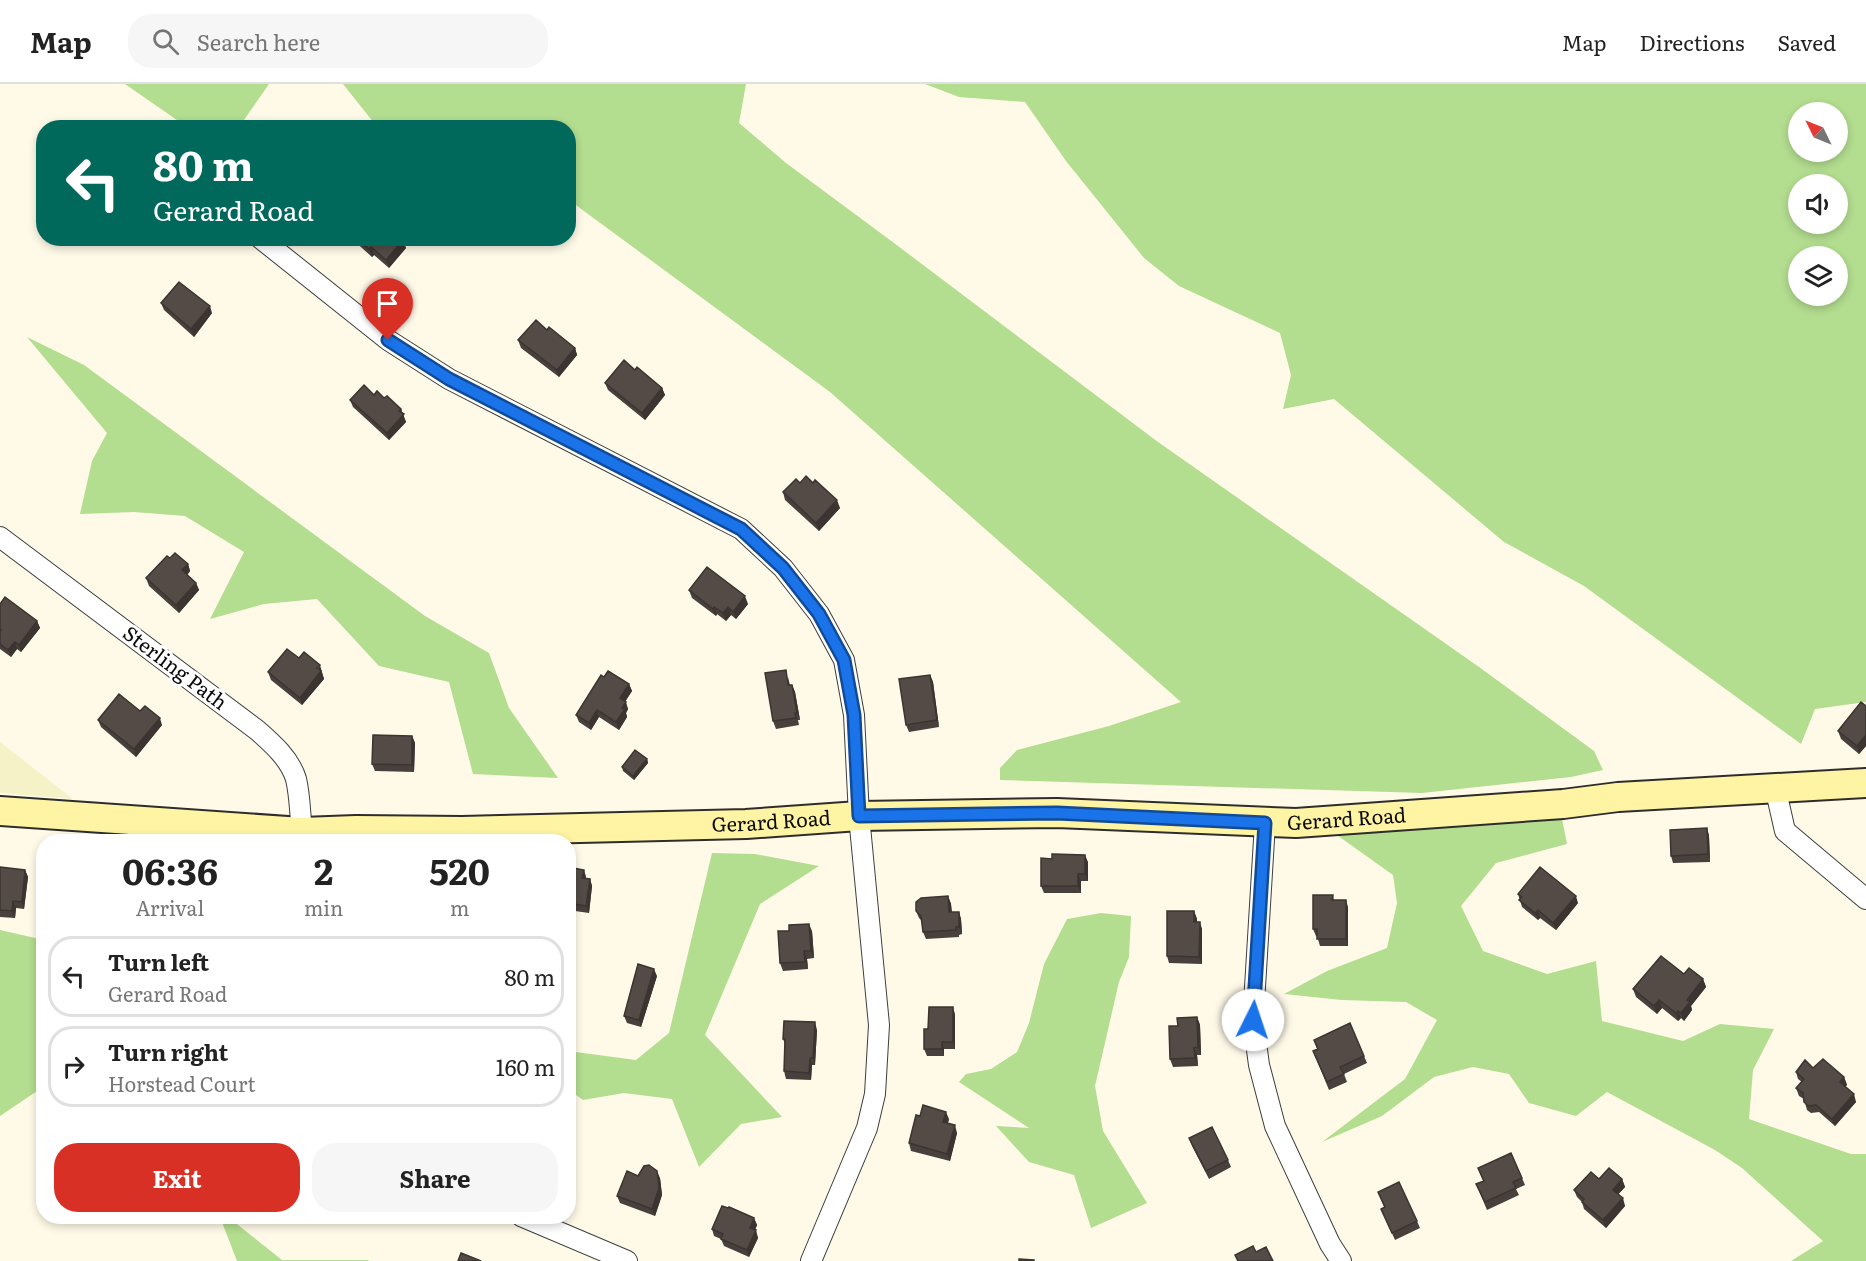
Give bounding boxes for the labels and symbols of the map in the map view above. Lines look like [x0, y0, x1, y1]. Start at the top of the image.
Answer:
north arrow [1788, 102, 1848, 162]
pin [362, 278, 413, 340]
street label: Sterling Path [118, 617, 235, 716]
street label: Gerard Road [1286, 798, 1407, 836]
street label: Gerard Road [711, 801, 832, 838]
position arrow [1221, 988, 1285, 1052]

